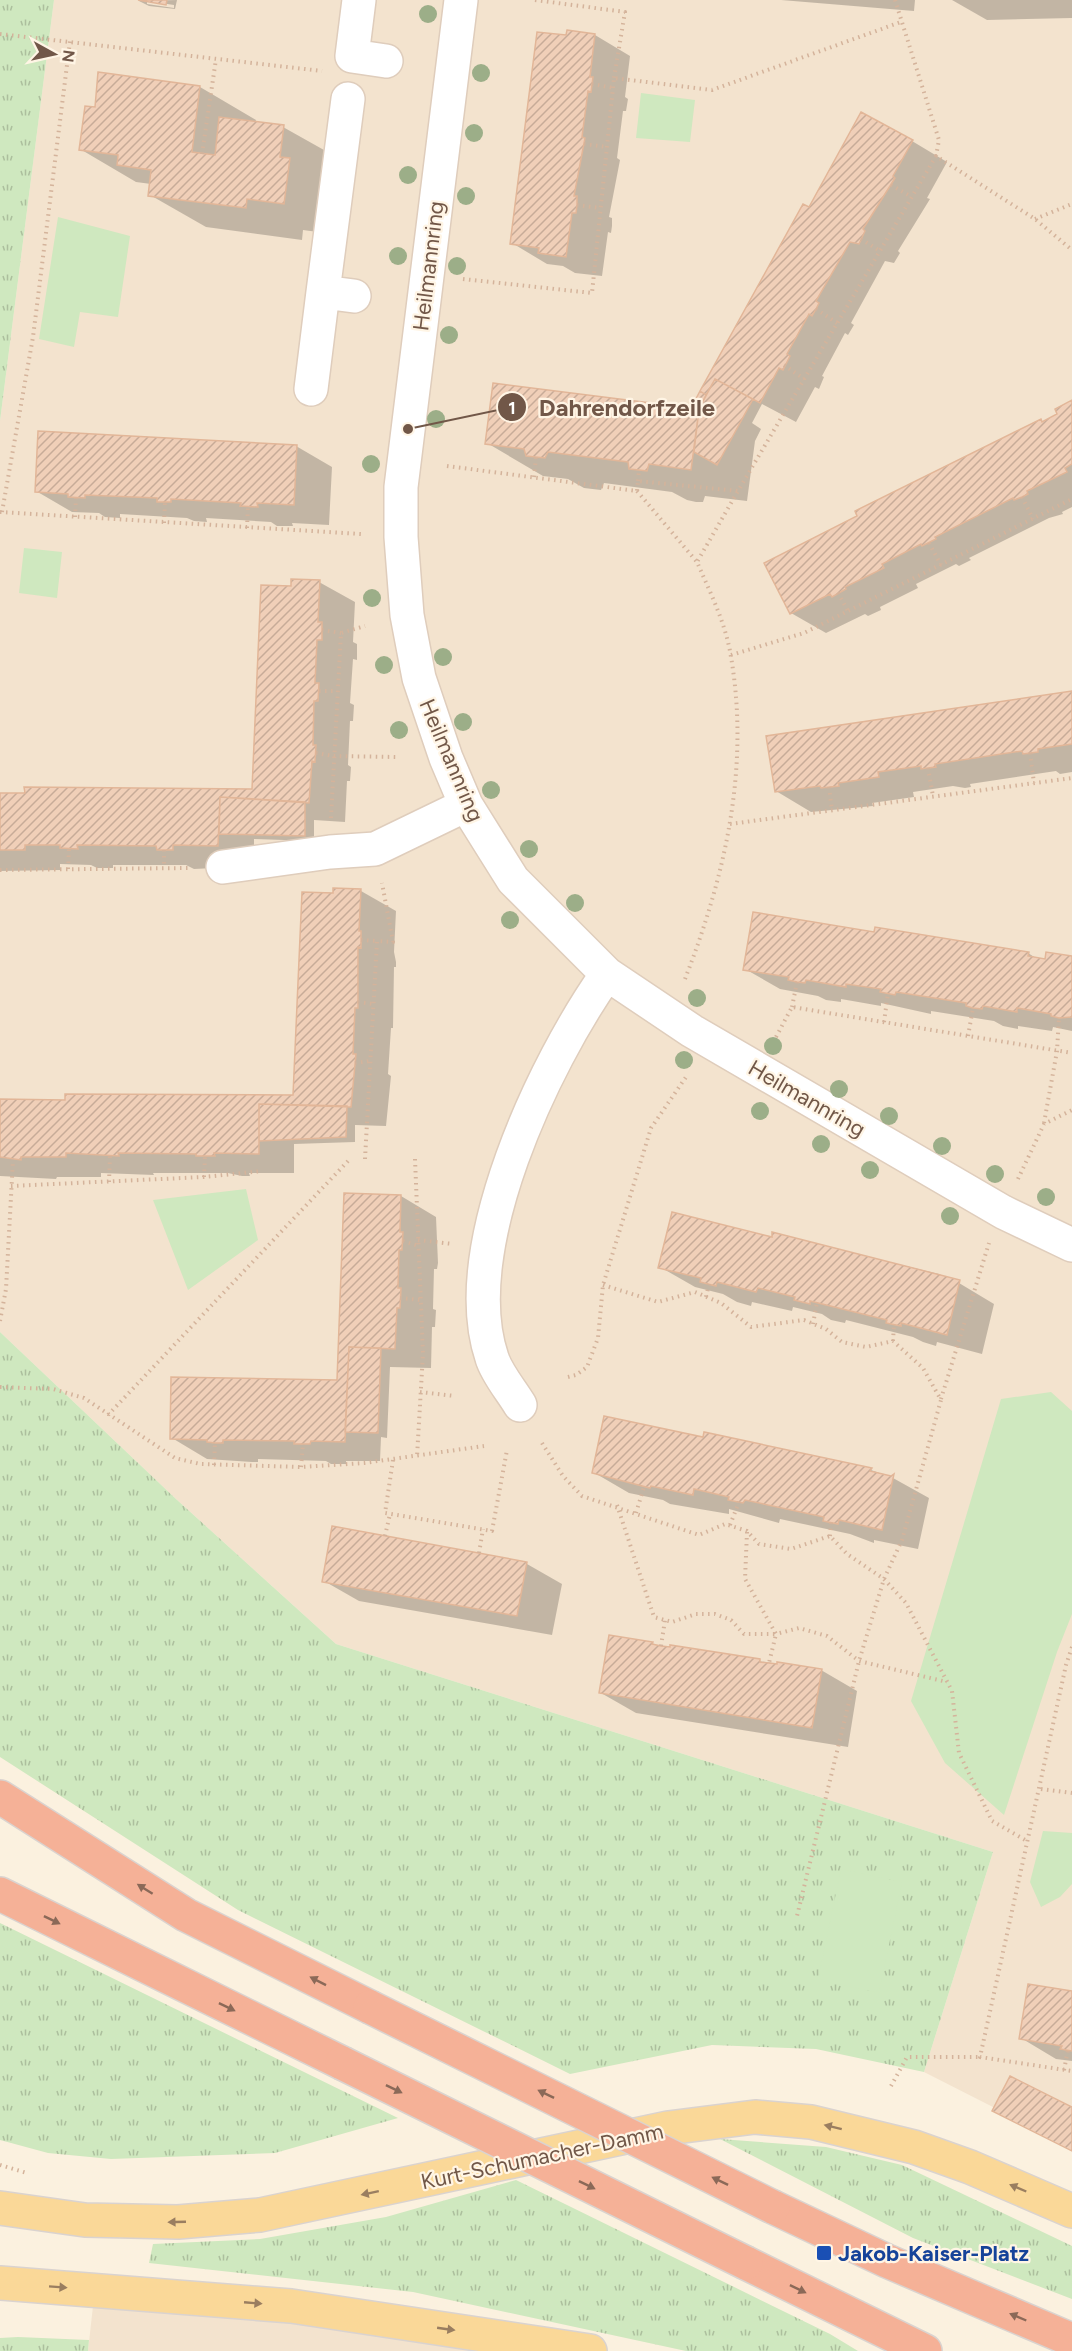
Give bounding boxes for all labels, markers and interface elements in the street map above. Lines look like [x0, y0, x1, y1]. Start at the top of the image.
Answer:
north arrow [24, 24, 84, 84]
text: N [58, 49, 79, 63]
street label: Heilmannring [407, 200, 450, 333]
callout: Dahrendorfzeile [497, 386, 727, 428]
text: Dahrendorfzeile [539, 393, 715, 422]
text: 1 [508, 397, 516, 419]
street label: Heilmannring [414, 695, 490, 826]
street label: Heilmannring [743, 1054, 870, 1143]
one-way arrow [137, 1884, 153, 1895]
one-way arrow [44, 1916, 61, 1925]
one-way arrow [309, 1976, 326, 1985]
one-way arrow [219, 2002, 236, 2011]
one-way arrow [386, 2084, 403, 2094]
one-way arrow [537, 2089, 554, 2099]
street label: Kurt-Schumacher-Damm [418, 2118, 666, 2195]
one-way arrow [824, 2122, 843, 2132]
one-way arrow [712, 2176, 729, 2186]
one-way arrow [579, 2180, 596, 2190]
one-way arrow [1009, 2183, 1027, 2193]
one-way arrow [361, 2188, 379, 2198]
one-way arrow [168, 2217, 187, 2227]
place label: Jakob-Kaiser-Platz [838, 2240, 1029, 2267]
marker: Jakob-Kaiser-Platz [815, 2244, 833, 2262]
one-way arrow [49, 2282, 68, 2291]
one-way arrow [790, 2284, 807, 2293]
one-way arrow [243, 2298, 262, 2307]
one-way arrow [1009, 2312, 1027, 2322]
one-way arrow [436, 2325, 455, 2334]

